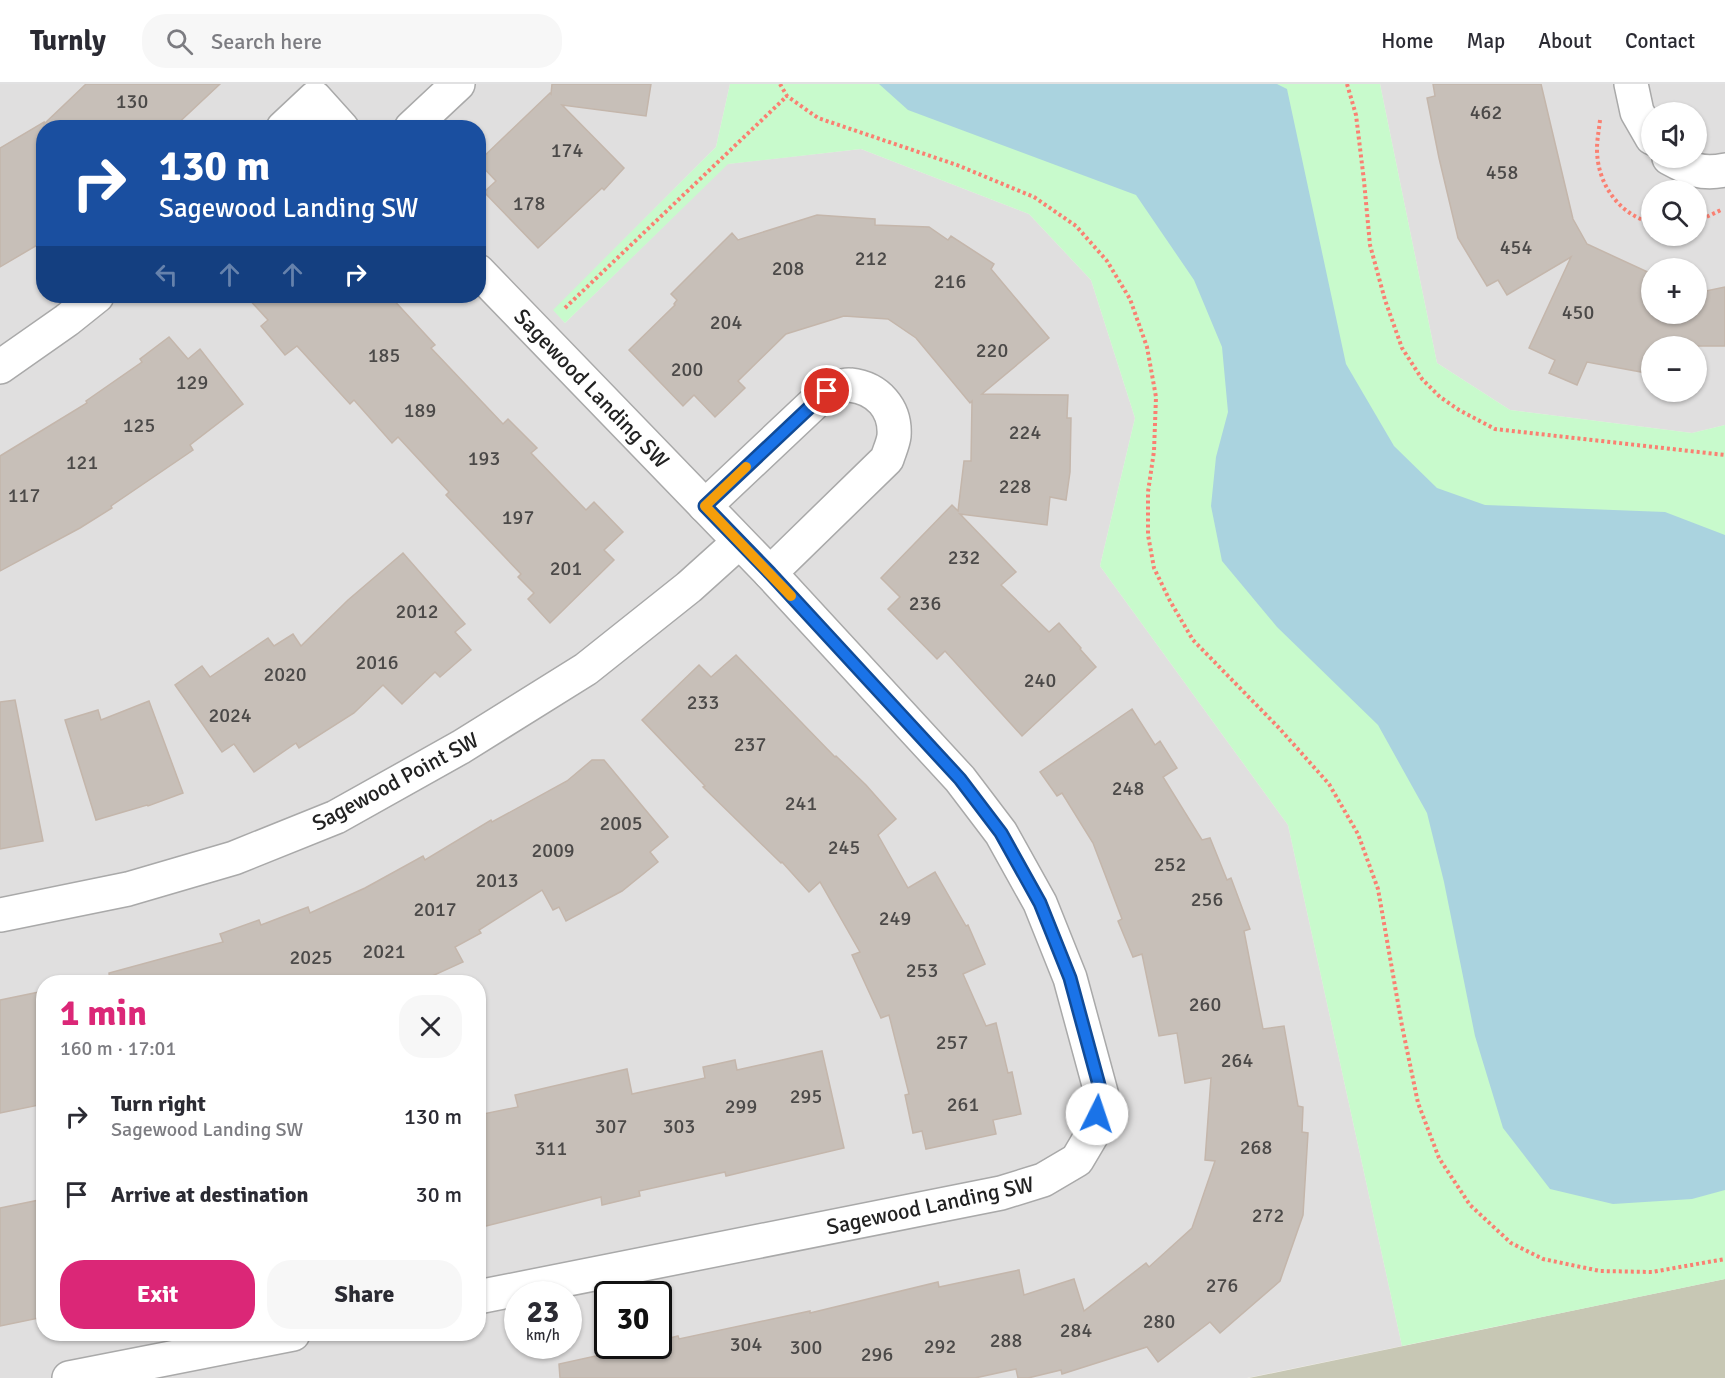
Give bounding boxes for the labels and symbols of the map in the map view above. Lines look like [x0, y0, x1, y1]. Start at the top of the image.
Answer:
house number: 130 [116, 89, 148, 114]
house number: 462 [1470, 100, 1502, 125]
house number: 174 [551, 138, 583, 163]
house number: 458 [1486, 160, 1518, 185]
house number: 178 [513, 191, 545, 216]
house number: 454 [1500, 235, 1532, 260]
house number: 212 [855, 246, 887, 271]
house number: 208 [772, 256, 804, 281]
house number: 216 [934, 269, 966, 294]
house number: 450 [1562, 300, 1594, 325]
street label: Sagewood Landing SW [508, 303, 675, 474]
house number: 204 [710, 310, 742, 335]
house number: 220 [976, 338, 1008, 363]
house number: 185 [368, 343, 400, 368]
house number: 200 [671, 357, 703, 382]
pin [801, 365, 852, 416]
house number: 129 [176, 370, 208, 395]
house number: 189 [404, 398, 436, 423]
house number: 125 [123, 413, 155, 438]
house number: 224 [1009, 420, 1041, 445]
house number: 193 [468, 446, 500, 471]
house number: 121 [66, 450, 98, 475]
house number: 228 [999, 474, 1031, 499]
house number: 117 [8, 483, 40, 508]
house number: 197 [502, 505, 534, 530]
house number: 232 [948, 545, 980, 570]
house number: 201 [550, 556, 582, 581]
house number: 236 [909, 591, 941, 616]
house number: 2012 [395, 599, 439, 624]
house number: 2016 [355, 650, 399, 675]
house number: 2020 [263, 662, 307, 687]
house number: 240 [1024, 668, 1056, 693]
house number: 233 [687, 690, 719, 715]
house number: 2024 [208, 703, 252, 728]
street label: Sagewood Point SW [307, 726, 483, 837]
house number: 237 [734, 732, 766, 757]
house number: 248 [1112, 776, 1144, 801]
house number: 241 [785, 791, 817, 816]
house number: 2005 [599, 811, 643, 836]
house number: 245 [828, 835, 860, 860]
house number: 2009 [531, 838, 575, 863]
house number: 252 [1154, 852, 1186, 877]
house number: 2013 [475, 868, 519, 893]
house number: 256 [1191, 887, 1223, 912]
house number: 2017 [413, 897, 457, 922]
house number: 249 [879, 906, 911, 931]
house number: 2021 [362, 939, 406, 964]
house number: 2025 [289, 945, 333, 970]
house number: 253 [906, 958, 938, 983]
house number: 260 [1189, 992, 1221, 1017]
house number: 257 [936, 1030, 968, 1055]
house number: 264 [1221, 1048, 1253, 1073]
position arrow [1065, 1082, 1129, 1146]
house number: 295 [790, 1084, 822, 1109]
house number: 261 [947, 1092, 979, 1117]
house number: 299 [725, 1094, 757, 1119]
house number: 307 [595, 1114, 627, 1139]
house number: 303 [663, 1114, 695, 1139]
house number: 268 [1240, 1135, 1272, 1160]
house number: 311 [535, 1136, 567, 1161]
street label: Sagewood Landing SW [824, 1170, 1037, 1241]
house number: 272 [1252, 1203, 1284, 1228]
house number: 276 [1206, 1273, 1238, 1298]
speed limit sign: 30 [594, 1281, 672, 1359]
house number: 280 [1143, 1309, 1175, 1334]
house number: 284 [1060, 1318, 1092, 1343]
house number: 288 [990, 1328, 1022, 1353]
house number: 304 [730, 1332, 762, 1357]
house number: 292 [924, 1334, 956, 1359]
house number: 300 [790, 1335, 822, 1360]
house number: 296 [861, 1342, 893, 1367]

